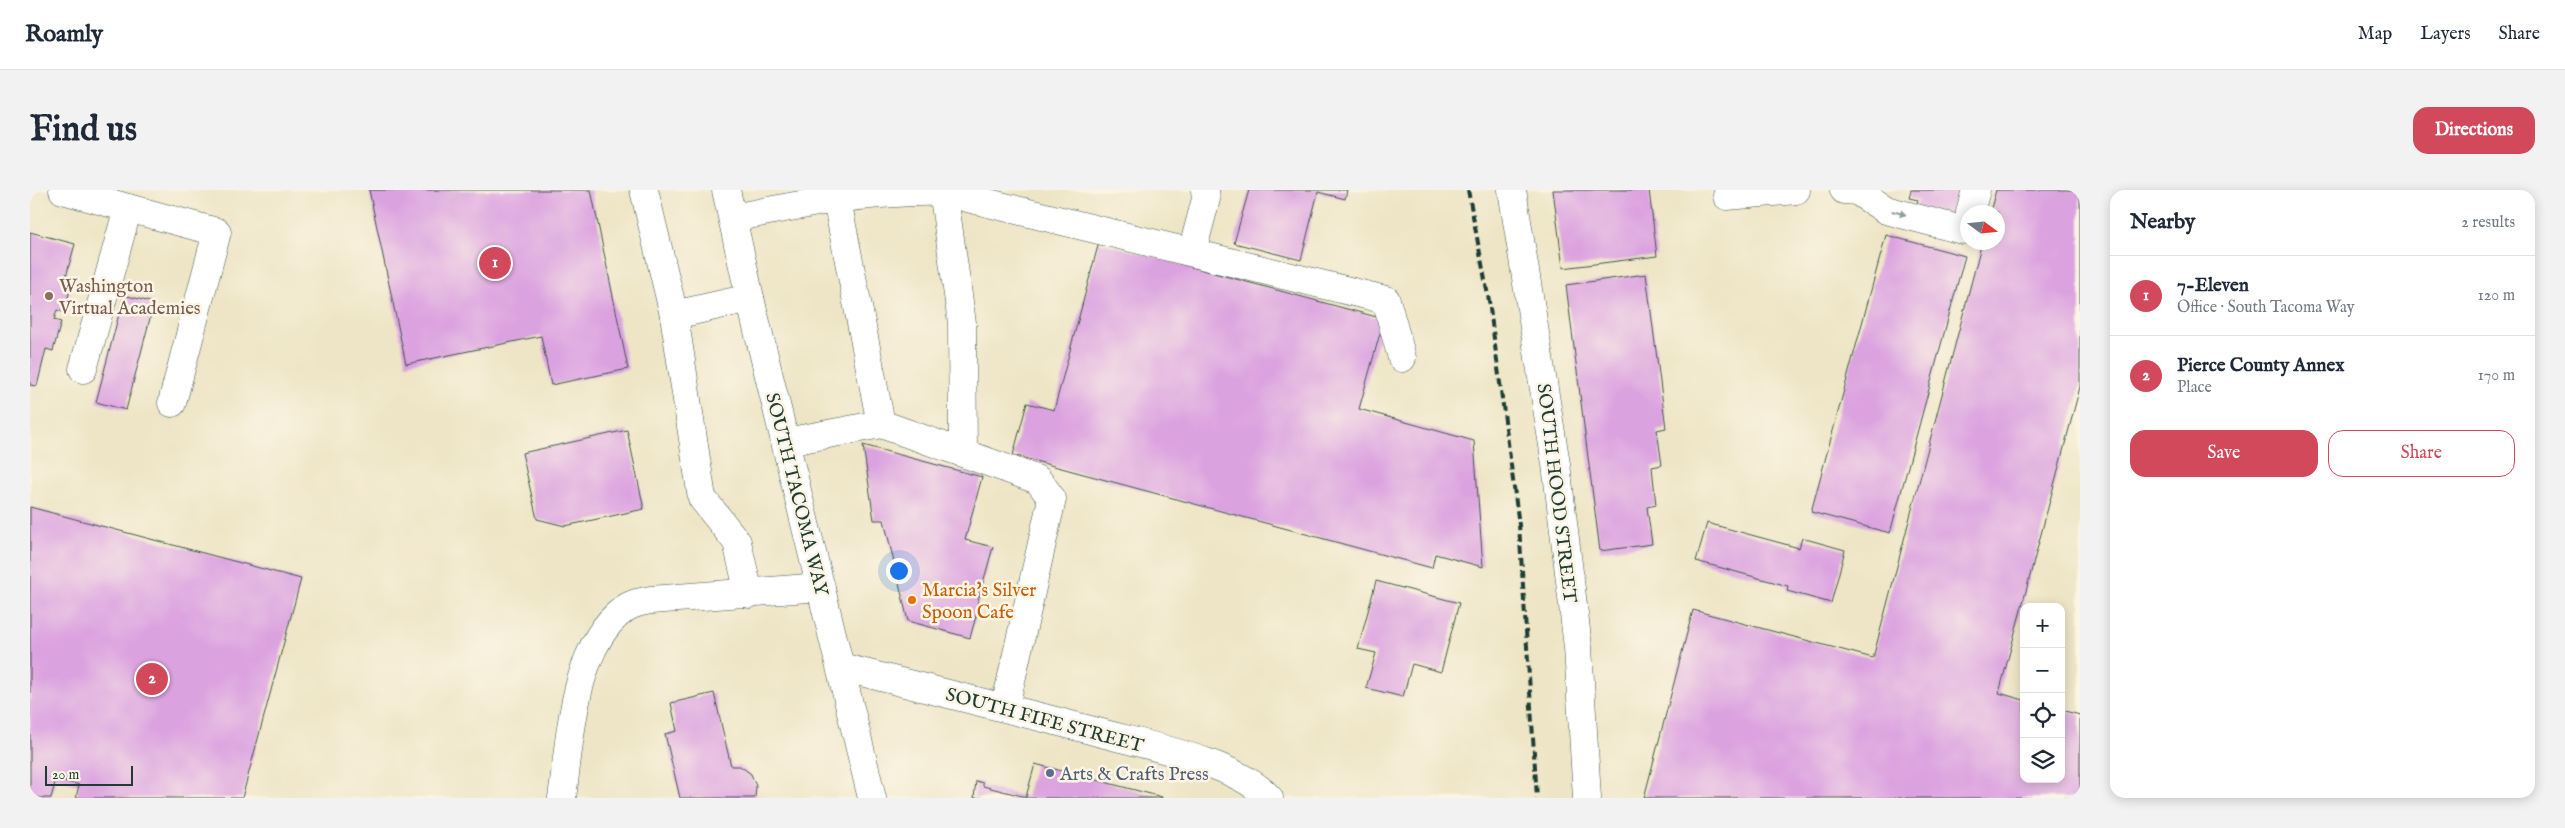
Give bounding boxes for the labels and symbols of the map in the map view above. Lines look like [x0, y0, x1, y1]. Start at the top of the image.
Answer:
north arrow [1960, 205, 2005, 250]
one-way arrow [1892, 210, 1907, 218]
pin: 1 [479, 244, 511, 282]
place label: Washington Virtual Academies [58, 275, 201, 321]
marker: Washington Virtual Academies [43, 290, 55, 302]
street label: SOUTH HOOD STREET [1531, 382, 1581, 604]
street label: SOUTH TACOMA WAY [759, 390, 833, 600]
your location [886, 558, 912, 584]
place label: Marcia's Silver Spoon Cafe [922, 579, 1036, 625]
marker: Marcia's Silver Spoon Cafe [906, 594, 918, 606]
pin: 2 [136, 660, 168, 698]
street label: SOUTH FIFE STREET [943, 683, 1146, 759]
scale bar [45, 763, 132, 786]
place label: Arts & Crafts Press [1059, 763, 1209, 787]
marker: Arts & Crafts Press [1044, 767, 1056, 779]

